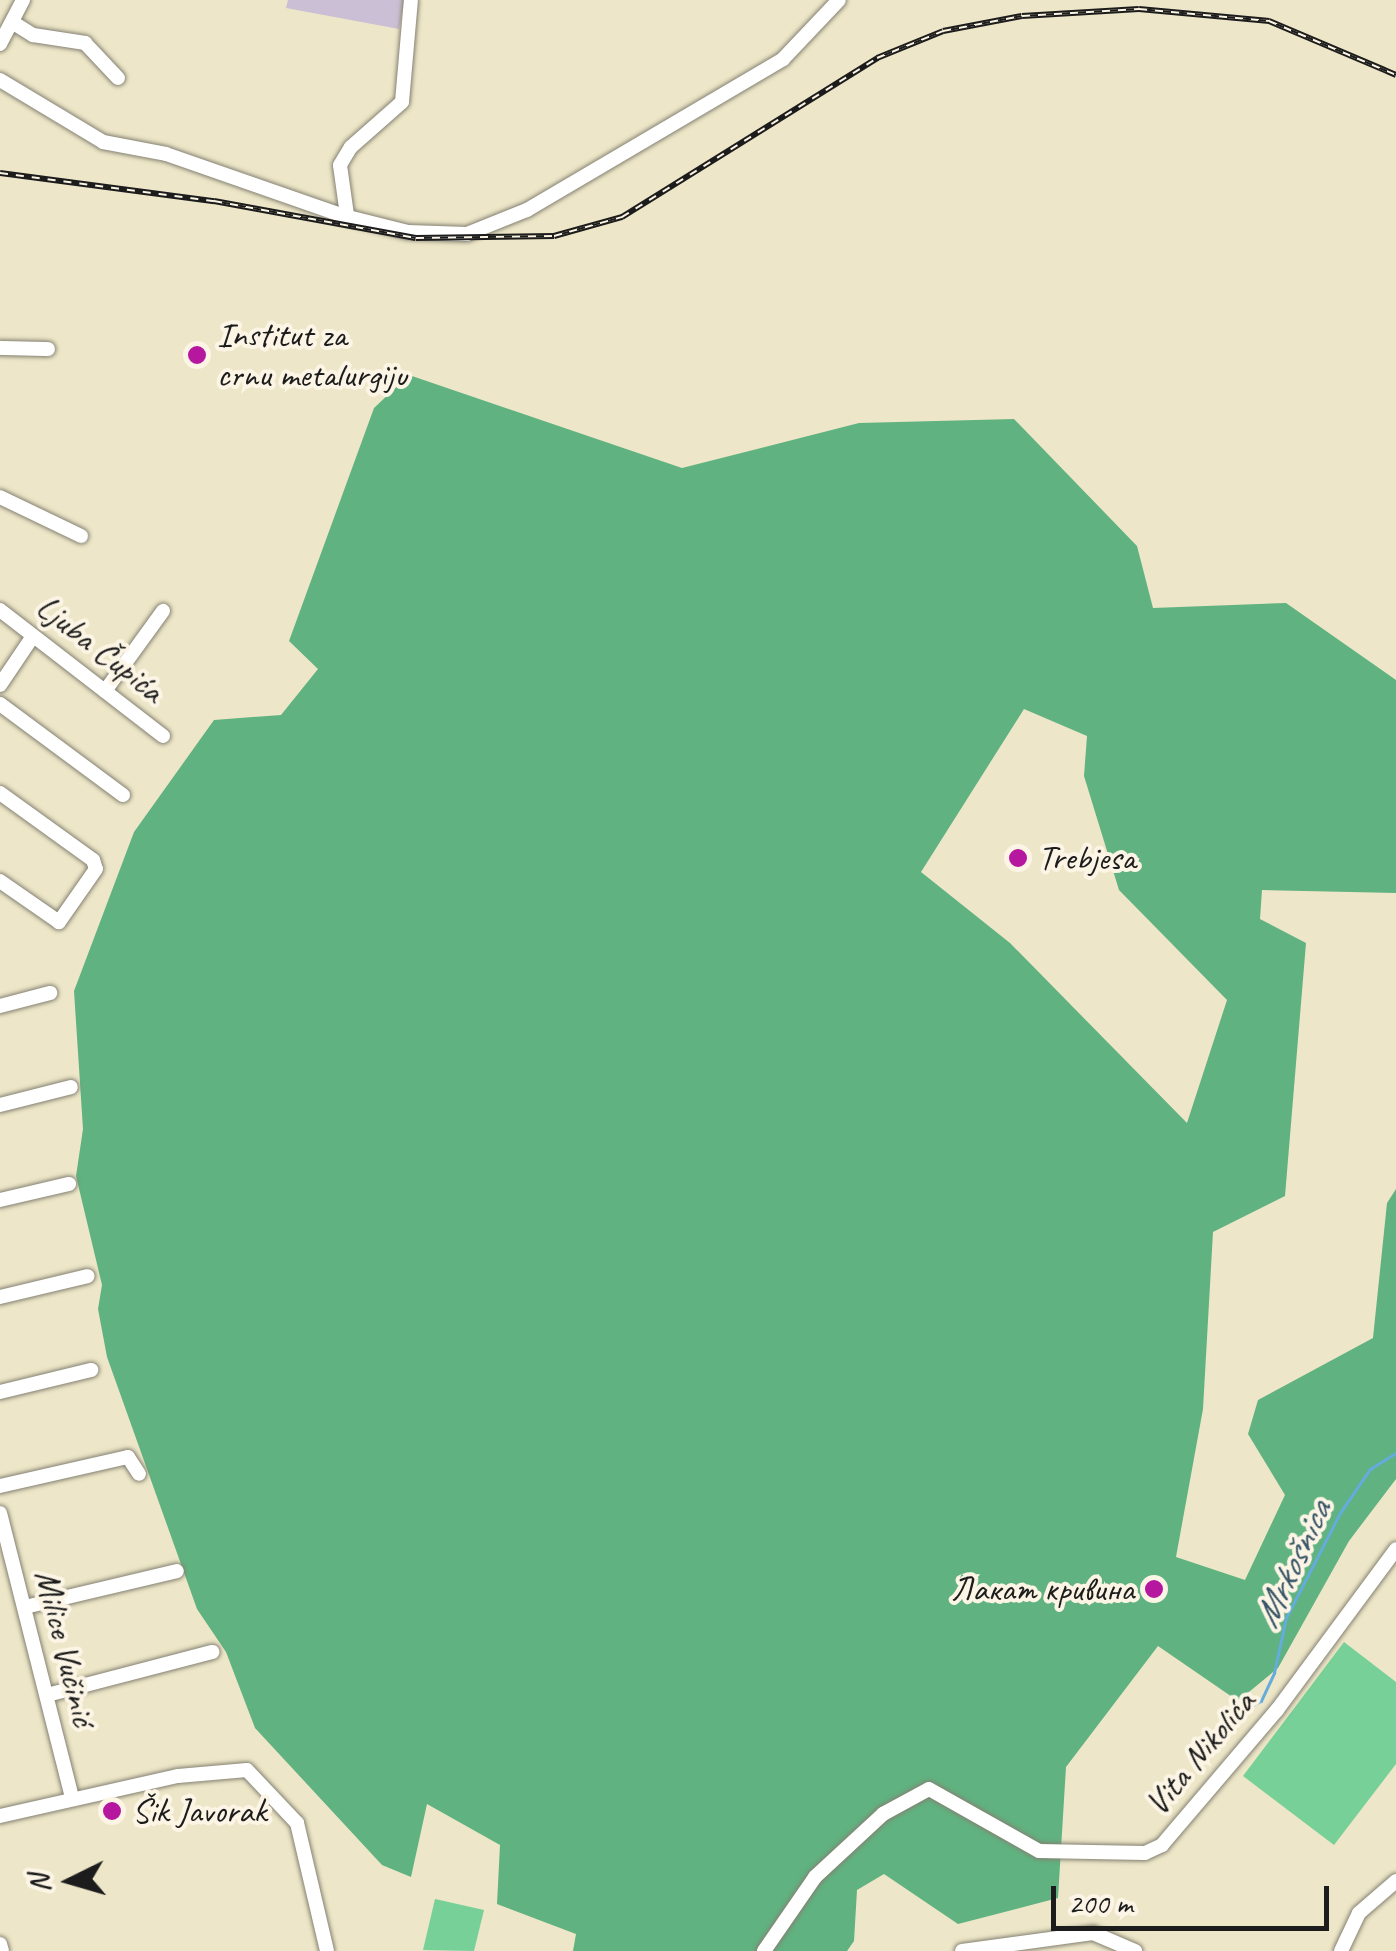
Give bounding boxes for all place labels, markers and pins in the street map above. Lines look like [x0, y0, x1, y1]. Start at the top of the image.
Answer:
place label: Institut za crnu metalurgiju [217, 314, 406, 396]
marker: Institut za crnu metalurgiju [186, 344, 208, 366]
place label: Trebjesa [1038, 837, 1135, 879]
marker: Trebjesa [1007, 847, 1029, 869]
place label: Лакат кривина [947, 1568, 1134, 1610]
marker: Лакат кривина [1143, 1578, 1165, 1600]
place label: Šik Javorak [132, 1790, 265, 1832]
marker: Šik Javorak [101, 1800, 123, 1822]

